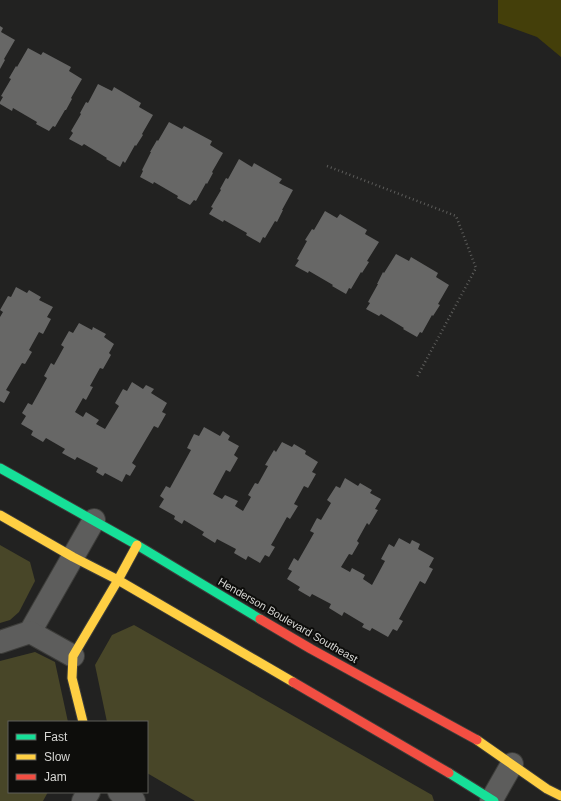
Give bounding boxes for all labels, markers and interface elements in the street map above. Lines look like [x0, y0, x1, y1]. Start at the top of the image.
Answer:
street label: Henderson Boulevard Southeast [216, 575, 360, 665]
legend [8, 721, 148, 793]
text: Fast [44, 730, 68, 744]
text: Slow [44, 750, 70, 764]
text: Jam [44, 770, 67, 784]

